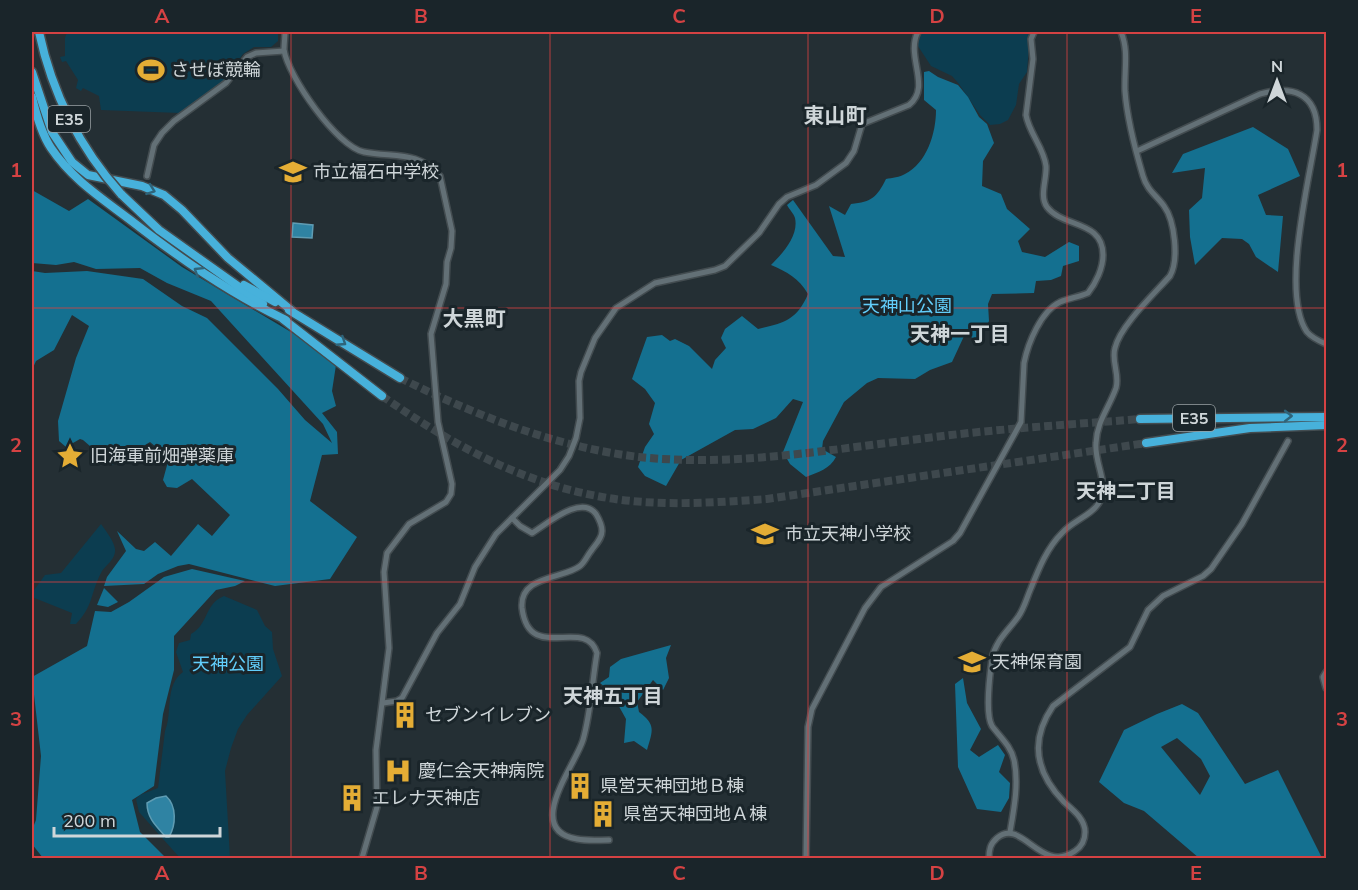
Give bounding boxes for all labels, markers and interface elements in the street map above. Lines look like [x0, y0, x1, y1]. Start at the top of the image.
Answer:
text: A [155, 3, 170, 28]
text: B [414, 3, 428, 28]
text: C [672, 3, 686, 28]
text: D [929, 3, 945, 28]
text: E [1190, 3, 1202, 28]
north arrow [1247, 51, 1307, 111]
sports icon: させぼ競輪 [136, 55, 166, 85]
text: N [1271, 56, 1283, 76]
place label: させぼ競輪 [171, 58, 261, 81]
district label: 東山町 [804, 102, 867, 128]
road number: E35 [48, 106, 90, 132]
text: 1 [10, 157, 22, 182]
school or university icon: 市立福石中学校 [278, 157, 308, 187]
text: 1 [1336, 157, 1348, 182]
place label: 市立福石中学校 [313, 160, 439, 183]
one-way arrow [145, 182, 156, 195]
one-way arrow [194, 267, 205, 278]
park label: 天神山公園 [862, 294, 952, 317]
district label: 大黒町 [443, 305, 506, 331]
district label: 天神一丁目 [910, 321, 1010, 346]
one-way arrow [335, 335, 346, 346]
road number: E35 [1173, 405, 1215, 431]
one-way arrow [1283, 410, 1292, 422]
text: 2 [10, 432, 22, 457]
text: 2 [1336, 432, 1348, 457]
place icon: 旧海軍前畑弾薬庫 [55, 441, 85, 471]
place label: 旧海軍前畑弾薬庫 [90, 444, 234, 467]
district label: 天神二丁目 [1076, 478, 1176, 503]
school or university icon: 市立天神小学校 [750, 519, 780, 549]
place label: 市立天神小学校 [785, 522, 911, 545]
school or university icon: 天神保育園 [957, 647, 987, 677]
place label: 天神保育園 [992, 650, 1082, 673]
park label: 天神公園 [192, 652, 264, 675]
district label: 天神五丁目 [563, 683, 663, 708]
building icon: セブンイレブン [390, 700, 420, 730]
place label: セブンイレブン [425, 703, 551, 726]
text: 3 [10, 706, 22, 731]
text: 3 [1336, 706, 1348, 731]
hospital icon: 慶仁会天神病院 [383, 756, 413, 786]
place label: 慶仁会天神病院 [418, 759, 544, 782]
building icon: 県営天神団地Ｂ棟 [565, 771, 595, 801]
place label: 県営天神団地Ｂ棟 [600, 774, 744, 797]
building icon: エレナ天神店 [337, 783, 367, 813]
place label: エレナ天神店 [372, 786, 480, 809]
building icon: 県営天神団地Ａ棟 [588, 799, 618, 829]
scale bar [54, 800, 220, 838]
place label: 県営天神団地Ａ棟 [623, 802, 767, 825]
text: 200 m [63, 809, 116, 832]
text: A [155, 860, 170, 885]
text: B [414, 860, 428, 885]
text: C [672, 860, 686, 885]
text: D [929, 860, 945, 885]
text: E [1190, 860, 1202, 885]

